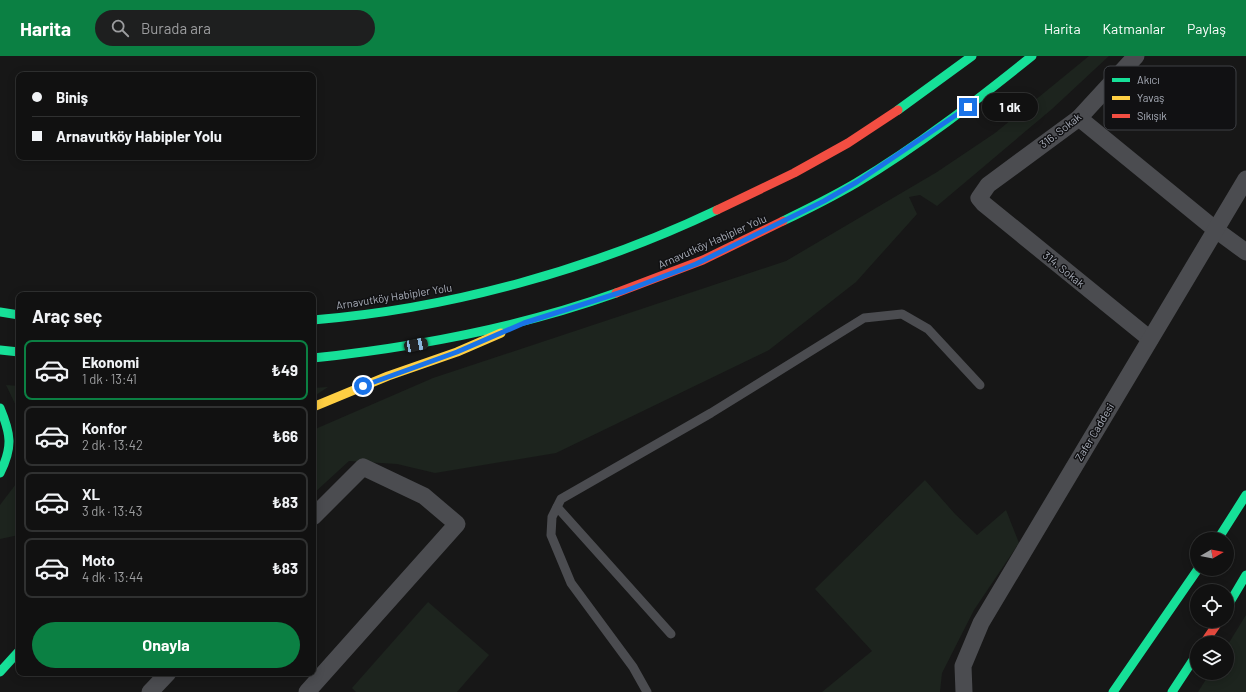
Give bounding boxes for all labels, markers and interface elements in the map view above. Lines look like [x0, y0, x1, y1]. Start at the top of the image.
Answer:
search box [95, 10, 375, 46]
text: Harita [20, 17, 71, 40]
icon: search [109, 17, 131, 39]
text: Burada ara [141, 19, 211, 37]
text: Harita [1044, 20, 1081, 37]
text: Katmanlar [1103, 20, 1165, 37]
text: Paylaş [1187, 20, 1226, 37]
legend [1104, 66, 1236, 130]
text: Akıcı [1137, 73, 1160, 86]
text: Biniş [56, 88, 88, 106]
text: Yavaş [1137, 91, 1164, 104]
callout: 1 dk [982, 93, 1038, 121]
route end [959, 98, 977, 116]
text: 1 dk [999, 99, 1021, 115]
street label: 316. Sokak [1037, 109, 1084, 150]
text: Sıkışık [1137, 109, 1167, 122]
text: Arnavutköy Habipler Yolu [56, 127, 222, 145]
street label: Arnavutköy Habipler Yolu [656, 211, 768, 271]
street label: 314. Sokak [1041, 248, 1088, 290]
street label: Arnavutköy Habipler Yolu [335, 280, 453, 312]
text: Araç seç [32, 305, 102, 327]
car [403, 337, 429, 353]
icon: car [34, 352, 70, 388]
text: Ekonomi [82, 353, 139, 371]
text: ₺49 [271, 361, 298, 379]
text: 1 dk · 13:41 [82, 371, 137, 387]
route start [354, 377, 372, 395]
street label: Zafer Caddesi [1072, 401, 1116, 463]
icon: car [34, 418, 70, 454]
text: Konfor [82, 419, 127, 437]
text: ₺66 [272, 427, 298, 445]
text: 2 dk · 13:42 [82, 437, 143, 453]
icon: car [34, 484, 70, 520]
text: XL [82, 485, 100, 503]
text: ₺83 [272, 493, 298, 511]
text: 3 dk · 13:43 [82, 503, 142, 519]
north arrow [1190, 532, 1234, 576]
map controls [1190, 532, 1234, 680]
icon: car [34, 550, 70, 586]
text: Moto [82, 551, 115, 569]
text: ₺83 [272, 559, 298, 577]
text: 4 dk · 13:44 [82, 569, 143, 585]
button: locate [1190, 584, 1234, 628]
button: Onayla [32, 622, 300, 668]
button: layers [1190, 636, 1234, 680]

